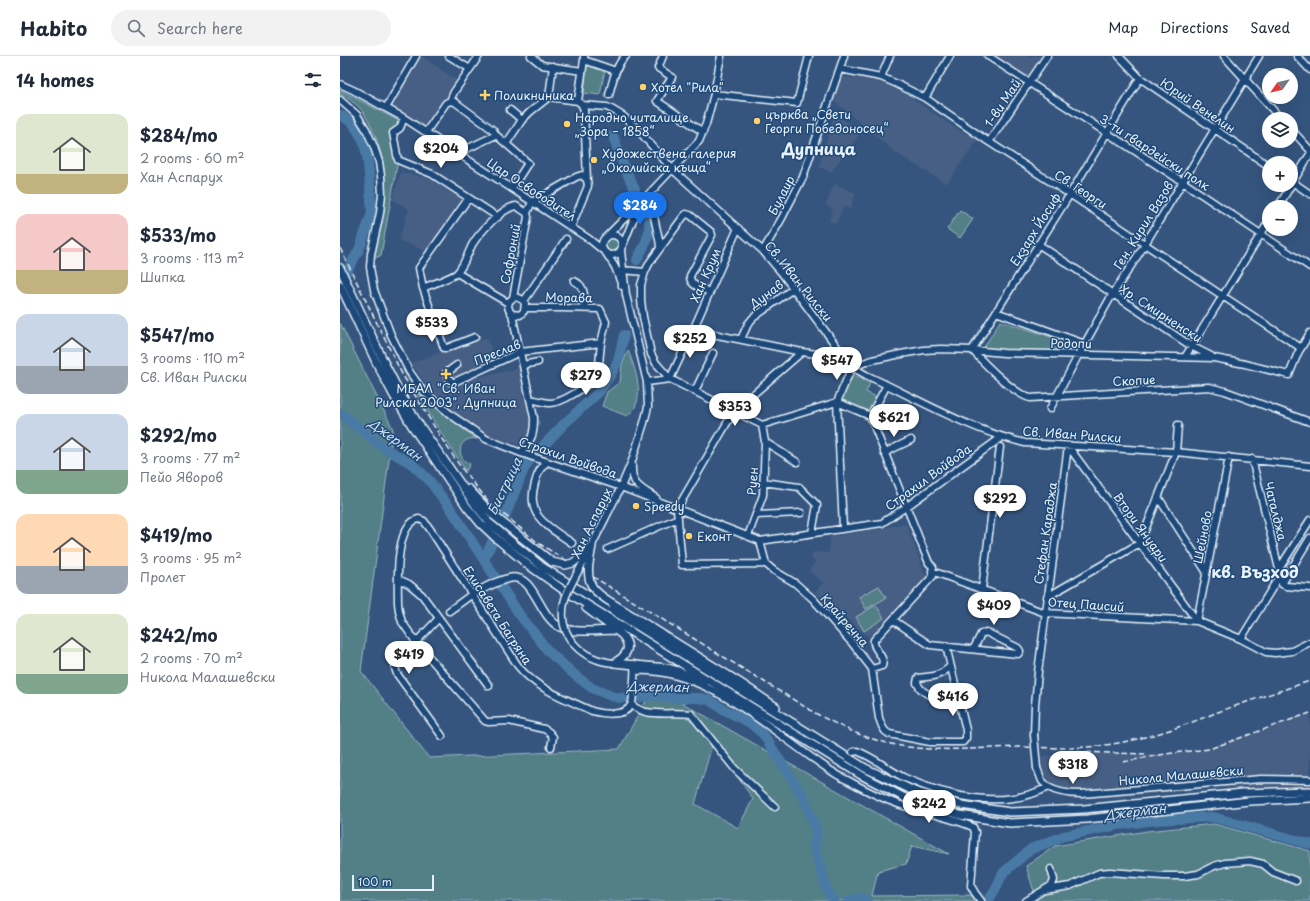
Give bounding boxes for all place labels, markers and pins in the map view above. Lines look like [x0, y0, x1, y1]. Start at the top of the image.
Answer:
place label: Хотел "Рила" [651, 78, 724, 96]
marker: Хотел "Рила" [638, 82, 648, 92]
place label: Поликниника [494, 86, 574, 104]
marker: Поликниника [479, 89, 491, 101]
place label: църква „Свети Георги Победоносец“ [765, 105, 888, 137]
place label: Народно читалище „Зора – 1858“ [575, 108, 689, 140]
marker: църква „Свети Георги Победоносец“ [752, 116, 762, 126]
marker: Народно читалище „Зора – 1858“ [562, 119, 572, 129]
pin: $204 [417, 135, 465, 169]
place label: Художествена галерия „Околийска къща“ [602, 144, 737, 176]
marker: Художествена галерия „Околийска къща“ [589, 155, 599, 165]
pin: $284 [616, 192, 664, 226]
pin: $533 [408, 309, 456, 343]
pin: $252 [666, 325, 714, 359]
pin: $547 [813, 347, 861, 381]
pin: $279 [562, 362, 610, 396]
marker: МБАЛ "Св. Иван Рилски 2003", Дупница [440, 368, 452, 380]
place label: МБАЛ "Св. Иван Рилски 2003", Дупница [375, 379, 517, 411]
pin: $353 [711, 393, 759, 427]
pin: $621 [870, 404, 918, 438]
pin: $292 [976, 485, 1024, 519]
place label: Speedy [644, 497, 685, 515]
marker: Speedy [631, 501, 641, 511]
place label: Еконт [697, 527, 732, 545]
marker: Еконт [684, 531, 694, 541]
pin: $409 [970, 592, 1018, 626]
pin: $419 [385, 641, 433, 675]
pin: $416 [929, 683, 977, 717]
pin: $318 [1049, 751, 1097, 785]
pin: $242 [905, 790, 953, 824]

